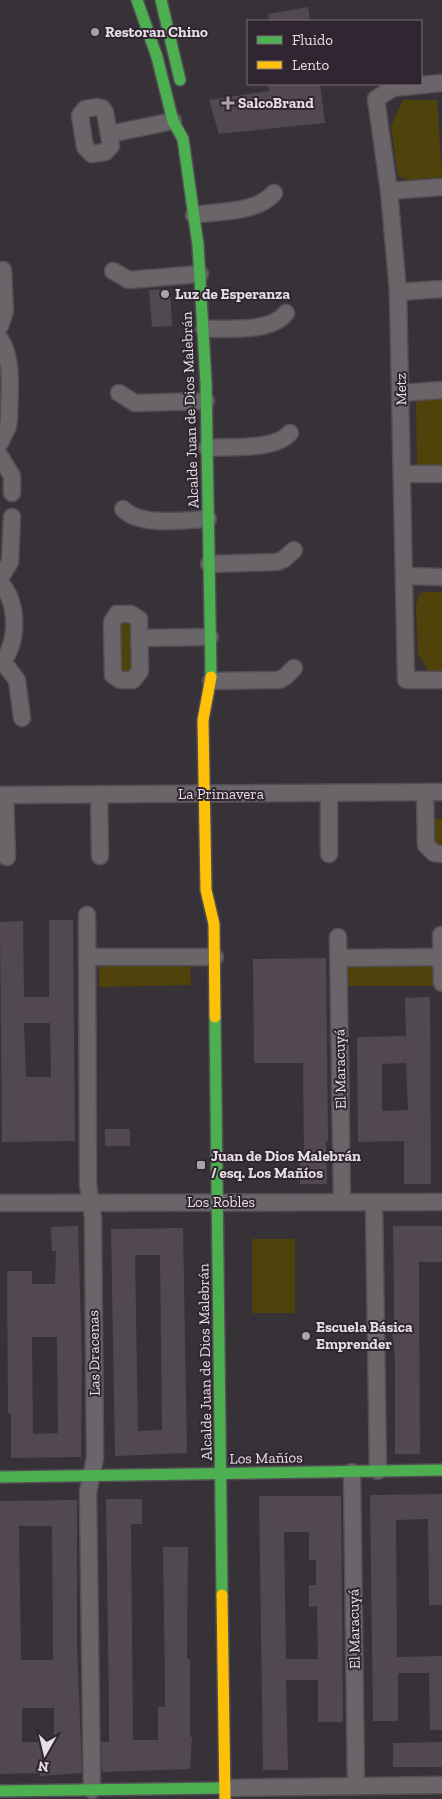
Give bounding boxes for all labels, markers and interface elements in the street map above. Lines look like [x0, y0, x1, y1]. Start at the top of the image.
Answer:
legend [247, 20, 422, 85]
place label: Restoran Chino [105, 23, 208, 41]
marker: Restoran Chino [89, 26, 101, 38]
text: Fluido [292, 31, 333, 49]
text: Lento [292, 56, 329, 74]
place label: SalcoBrand [238, 94, 314, 112]
marker: SalcoBrand [222, 97, 234, 109]
place label: Luz de Esperanza [175, 285, 290, 303]
marker: Luz de Esperanza [159, 288, 171, 300]
street label: Alcalde Juan de Dios Malebrán [178, 311, 202, 509]
street label: Metz [392, 373, 410, 405]
street label: La Primavera [178, 785, 264, 803]
street label: El Maracuyá [330, 1029, 350, 1109]
place label: Juan de Dios Malebrán / esq. Los Mañíos [211, 1147, 361, 1182]
marker: Juan de Dios Malebrán / esq. Los Mañíos [195, 1159, 207, 1171]
street label: Los Robles [187, 1193, 255, 1211]
street label: Alcalde Juan de Dios Malebrán [194, 1263, 216, 1461]
street label: Las Dracenas [84, 1310, 104, 1396]
place label: Escuela Básica Emprender [316, 1318, 413, 1353]
marker: Escuela Básica Emprender [300, 1330, 312, 1342]
street label: Los Mañíos [229, 1448, 303, 1468]
street label: El Maracuyá [344, 1589, 364, 1669]
north arrow [20, 1729, 70, 1779]
text: N [36, 1757, 50, 1776]

